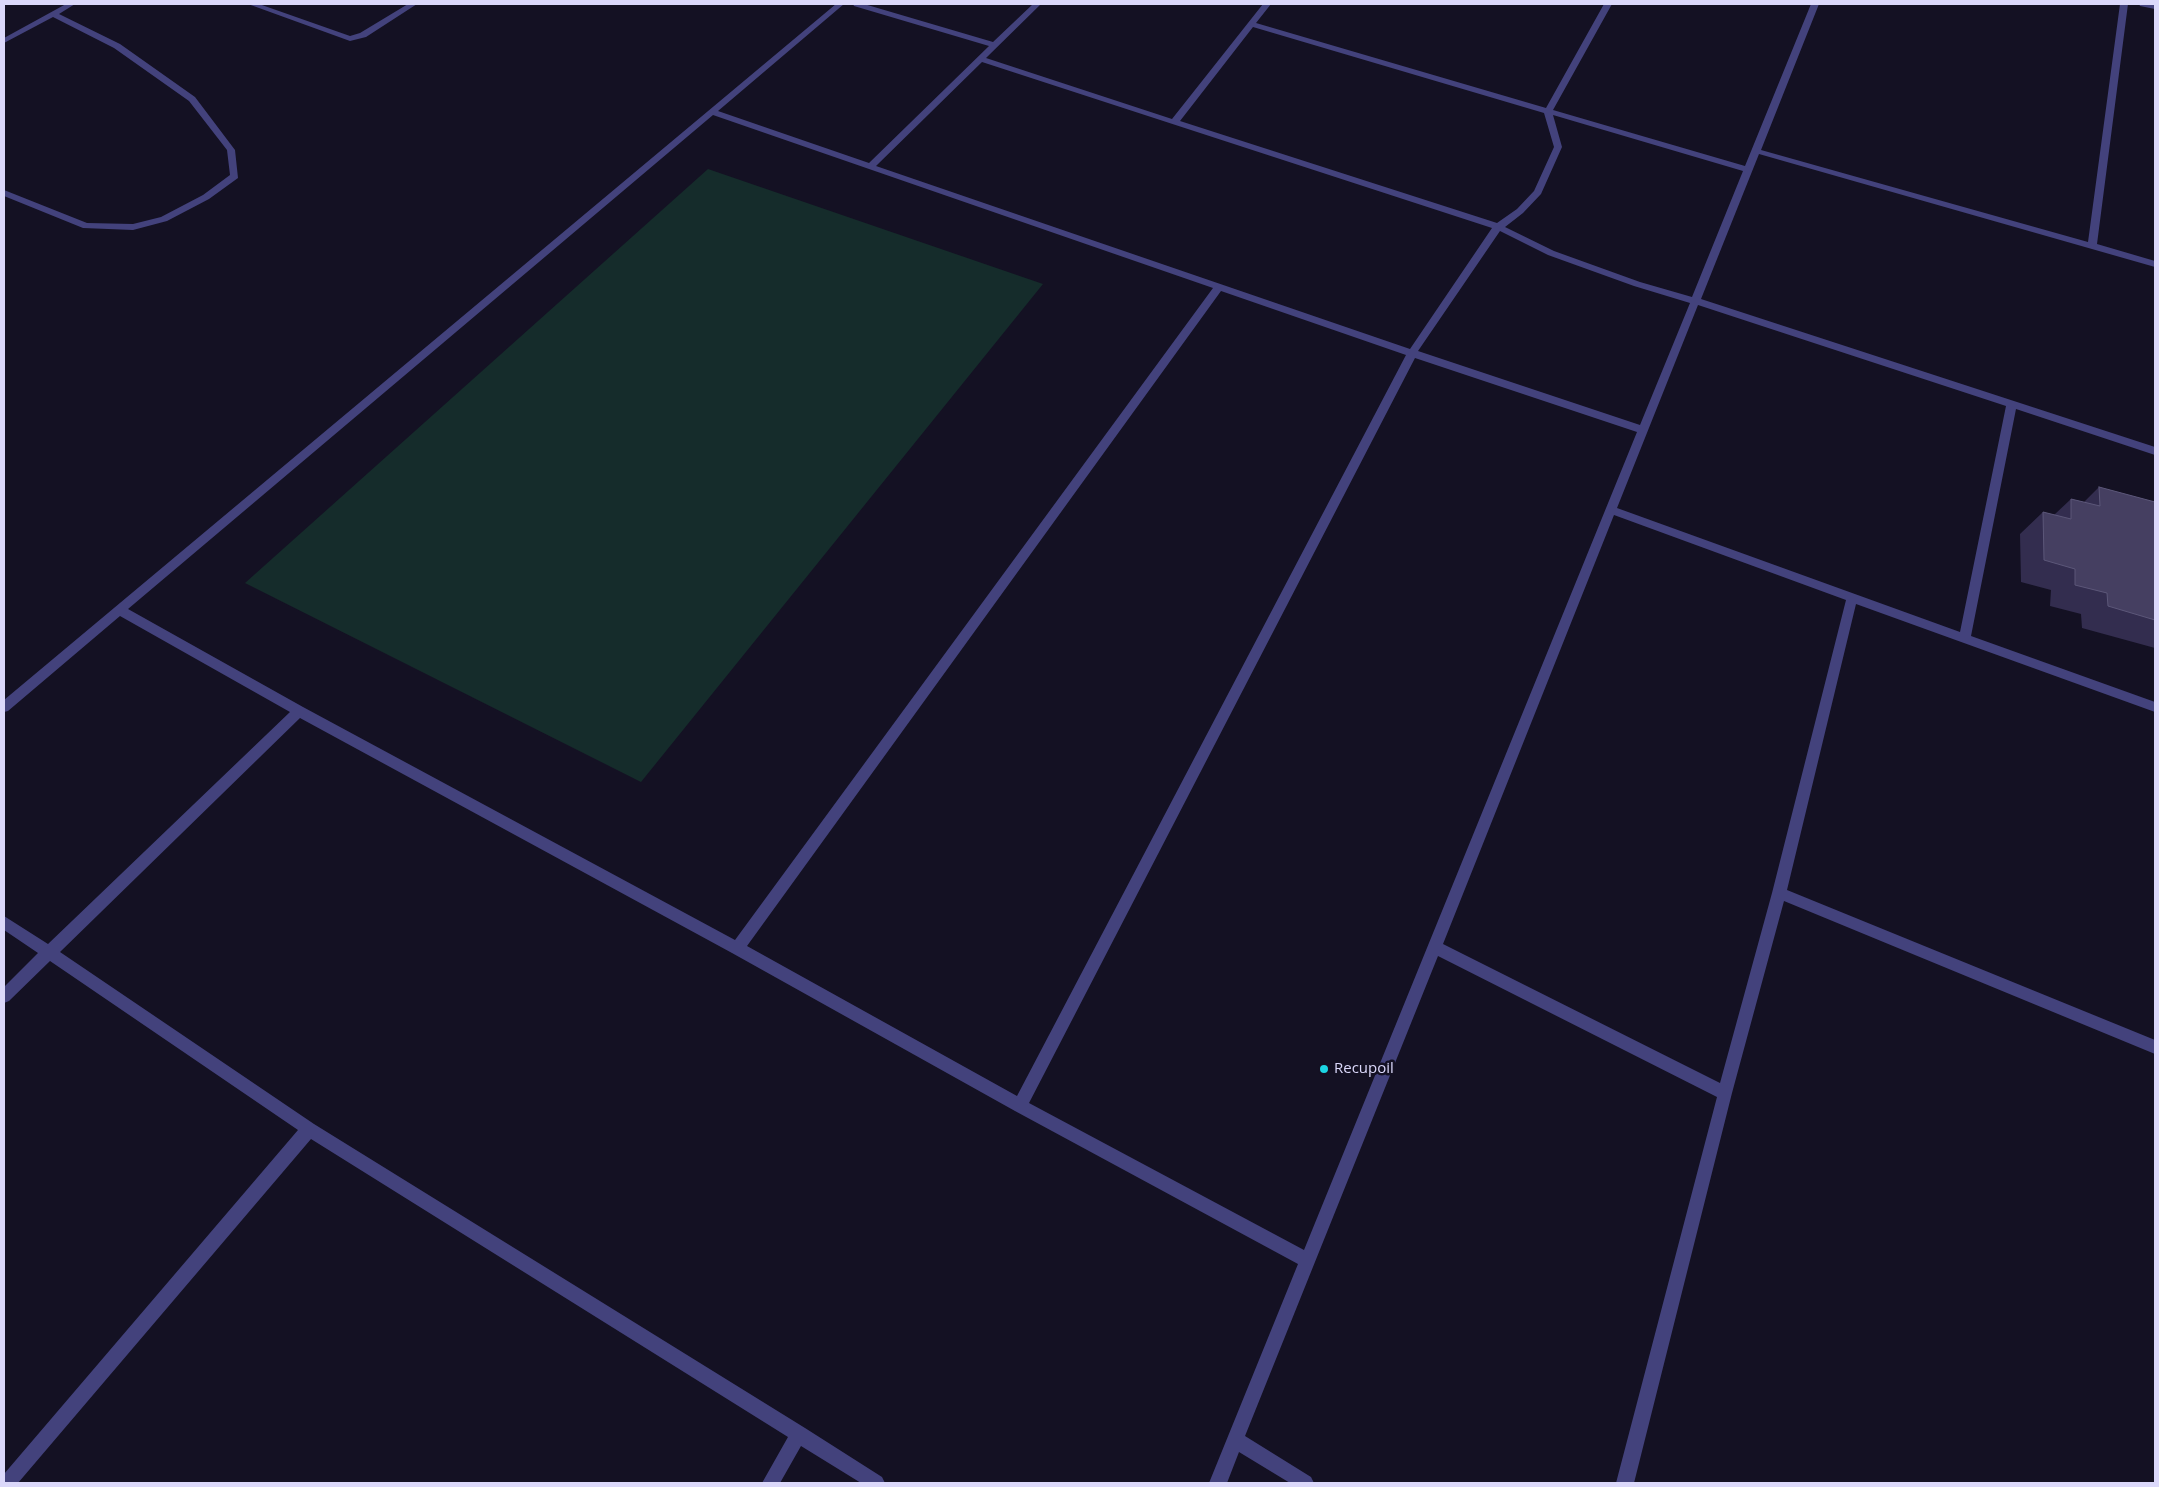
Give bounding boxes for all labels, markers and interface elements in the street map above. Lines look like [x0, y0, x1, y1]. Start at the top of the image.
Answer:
place label: Recupoil [1334, 1060, 1394, 1078]
marker: Recupoil [1318, 1063, 1330, 1075]

